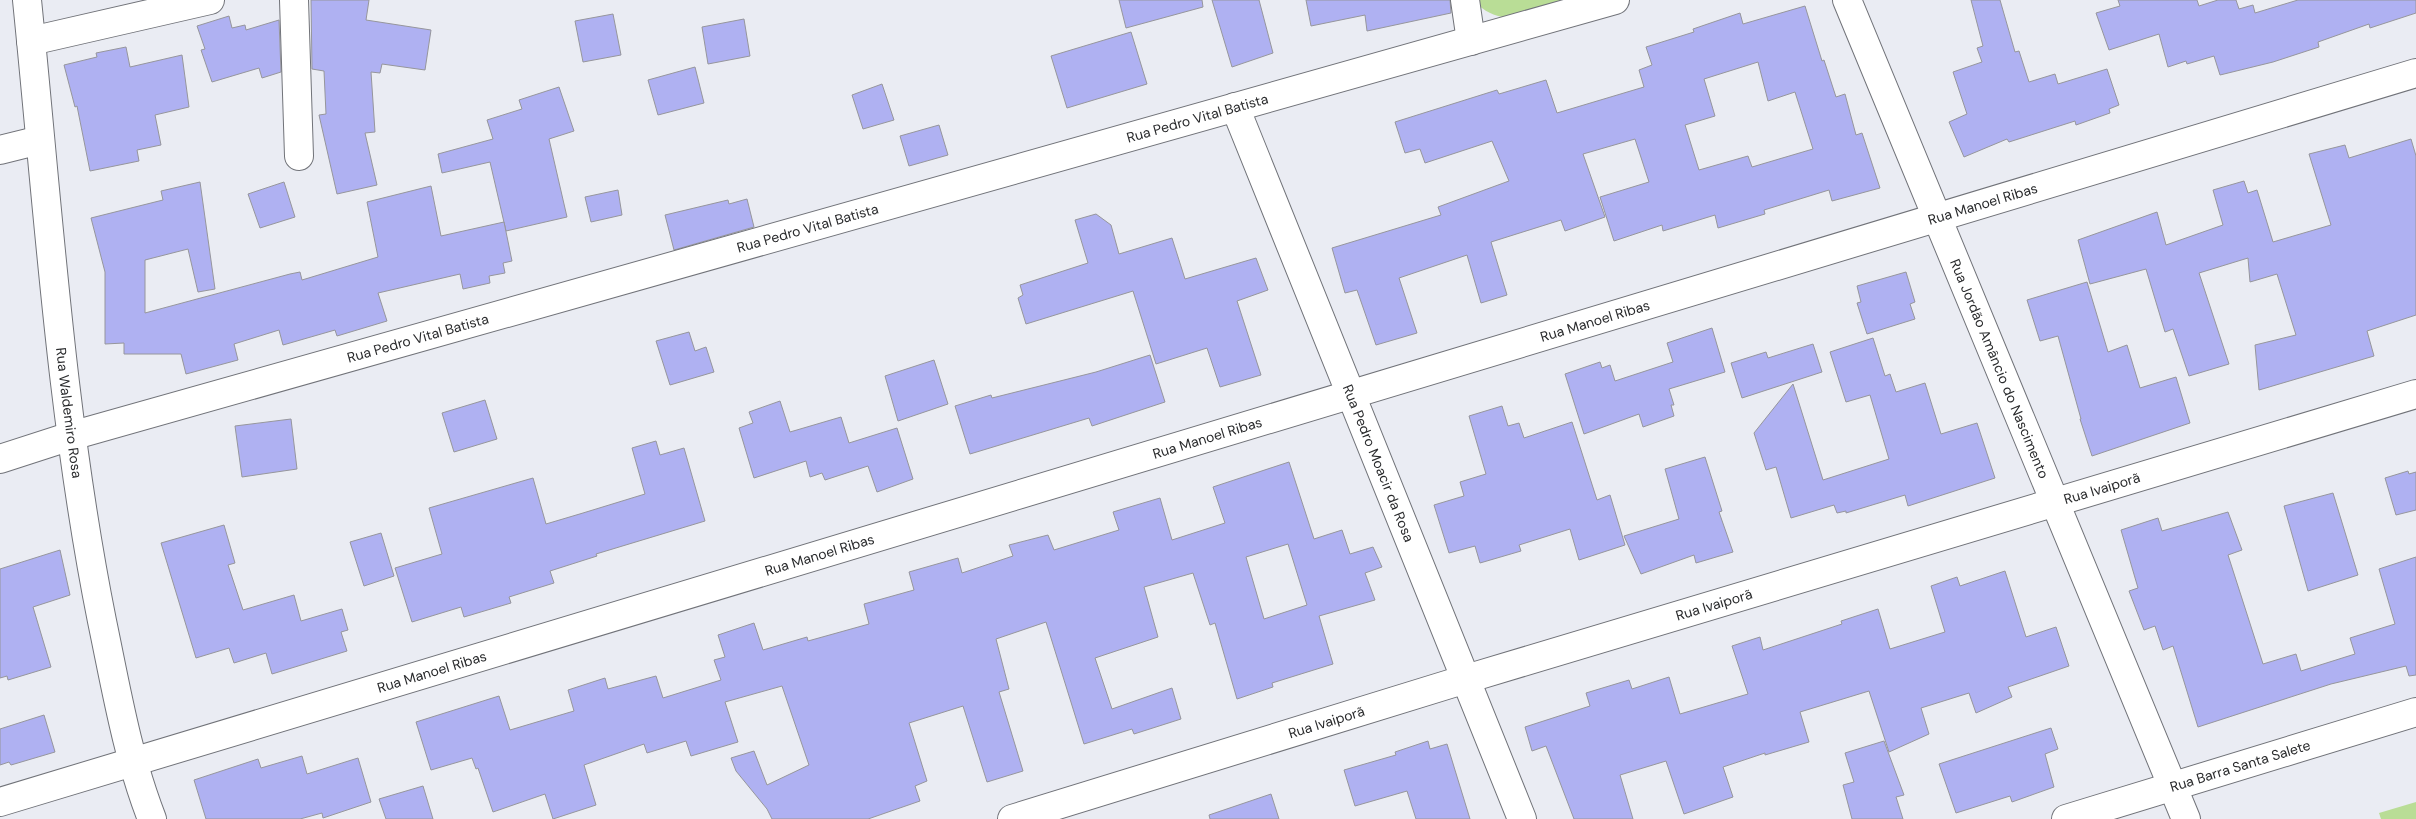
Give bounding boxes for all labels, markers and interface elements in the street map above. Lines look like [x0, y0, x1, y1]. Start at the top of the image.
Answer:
street label: Rua Pedro Vital Batista [1124, 89, 1270, 147]
street label: Rua Manoel Ribas [1926, 179, 2040, 229]
street label: Rua Pedro Vital Batista [735, 199, 880, 257]
street label: Rua Jordão Amâncio do Nascimento [1946, 256, 2053, 481]
street label: Rua Manoel Ribas [1538, 296, 1652, 346]
street label: Rua Pedro Vital Batista [345, 310, 491, 367]
street label: Rua Waldemiro Rosa [52, 346, 86, 479]
street label: Rua Pedro Moacir da Rosa [1339, 382, 1418, 545]
street label: Rua Manoel Ribas [1150, 413, 1264, 463]
street label: Rua Ivaiporã [2062, 468, 2142, 508]
street label: Rua Manoel Ribas [763, 530, 876, 580]
street label: Rua Ivaiporã [1674, 585, 1754, 625]
street label: Rua Manoel Ribas [375, 647, 489, 697]
street label: Rua Ivaiporã [1286, 702, 1367, 742]
street label: Rua Barra Santa Salete [2168, 736, 2313, 796]

